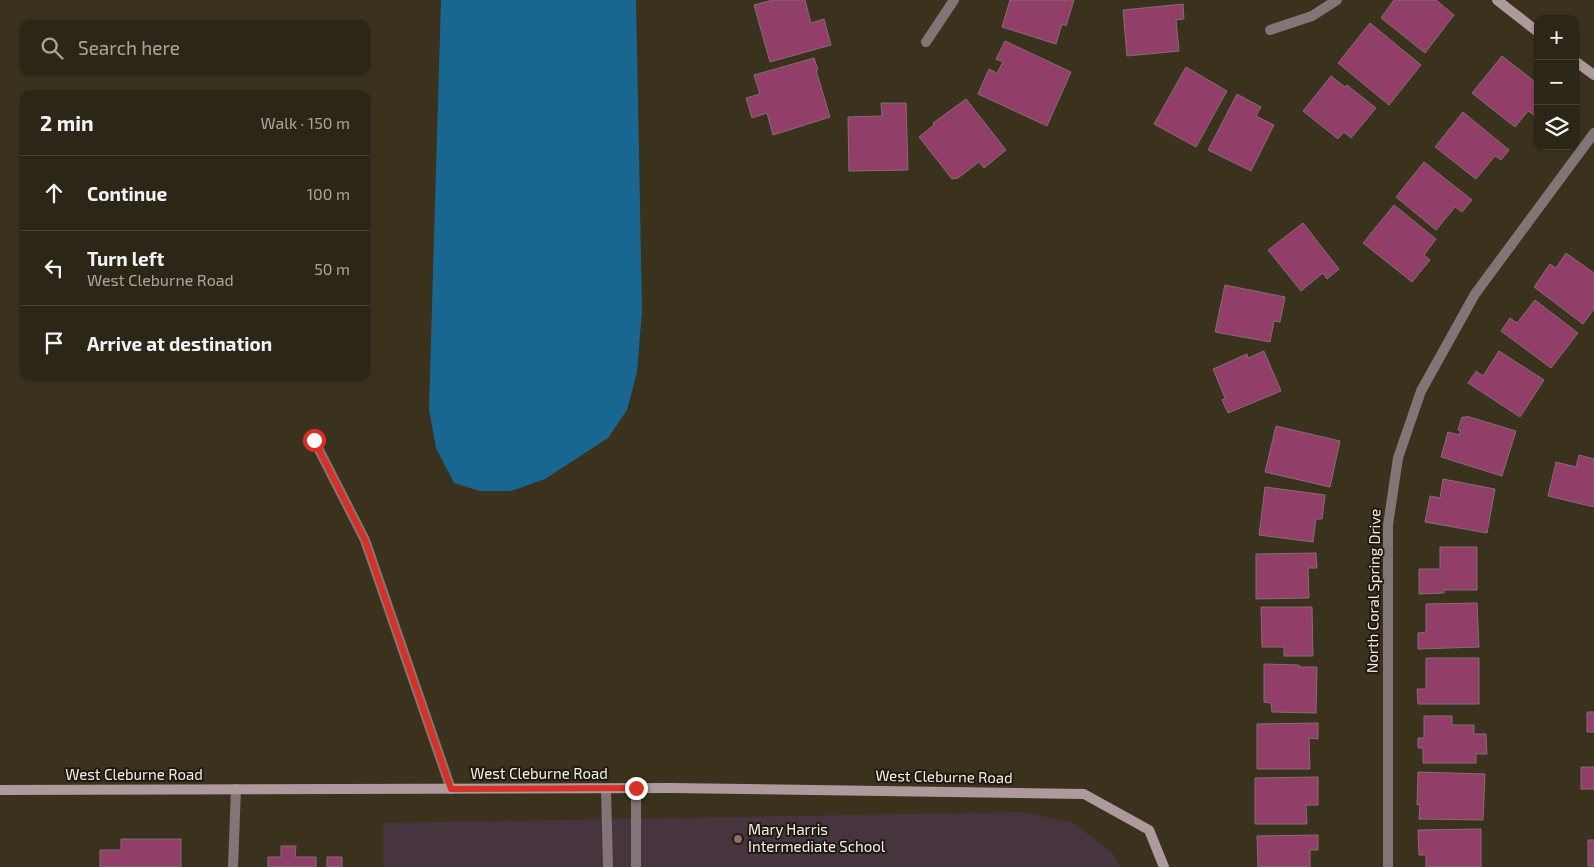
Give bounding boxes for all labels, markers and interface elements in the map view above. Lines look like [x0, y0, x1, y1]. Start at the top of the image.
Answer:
map controls [1534, 15, 1579, 150]
button: + [1534, 15, 1579, 60]
search box [20, 20, 370, 75]
icon: search [38, 34, 66, 62]
text: Search here [78, 36, 180, 59]
button: − [1534, 60, 1579, 105]
button: layers [1534, 105, 1579, 150]
text: 2 min [40, 110, 94, 135]
text: Walk · 150 m [260, 113, 350, 132]
icon: ahead [40, 179, 68, 207]
text: Continue [87, 182, 167, 205]
text: 100 m [307, 184, 350, 203]
text: Turn left [87, 247, 164, 270]
icon: left [40, 254, 68, 282]
text: 50 m [314, 259, 350, 278]
text: West Cleburne Road [87, 270, 234, 289]
icon: arrive [40, 329, 68, 357]
text: Arrive at destination [87, 332, 272, 355]
route start [303, 429, 326, 452]
street label: North Coral Spring Drive [1363, 509, 1383, 673]
street label: West Cleburne Road [470, 764, 608, 782]
street label: West Cleburne Road [65, 765, 203, 783]
street label: West Cleburne Road [875, 766, 1013, 786]
route end [625, 777, 648, 800]
place label: Mary Harris Intermediate School [748, 820, 886, 855]
marker: Mary Harris Intermediate School [732, 833, 744, 845]

